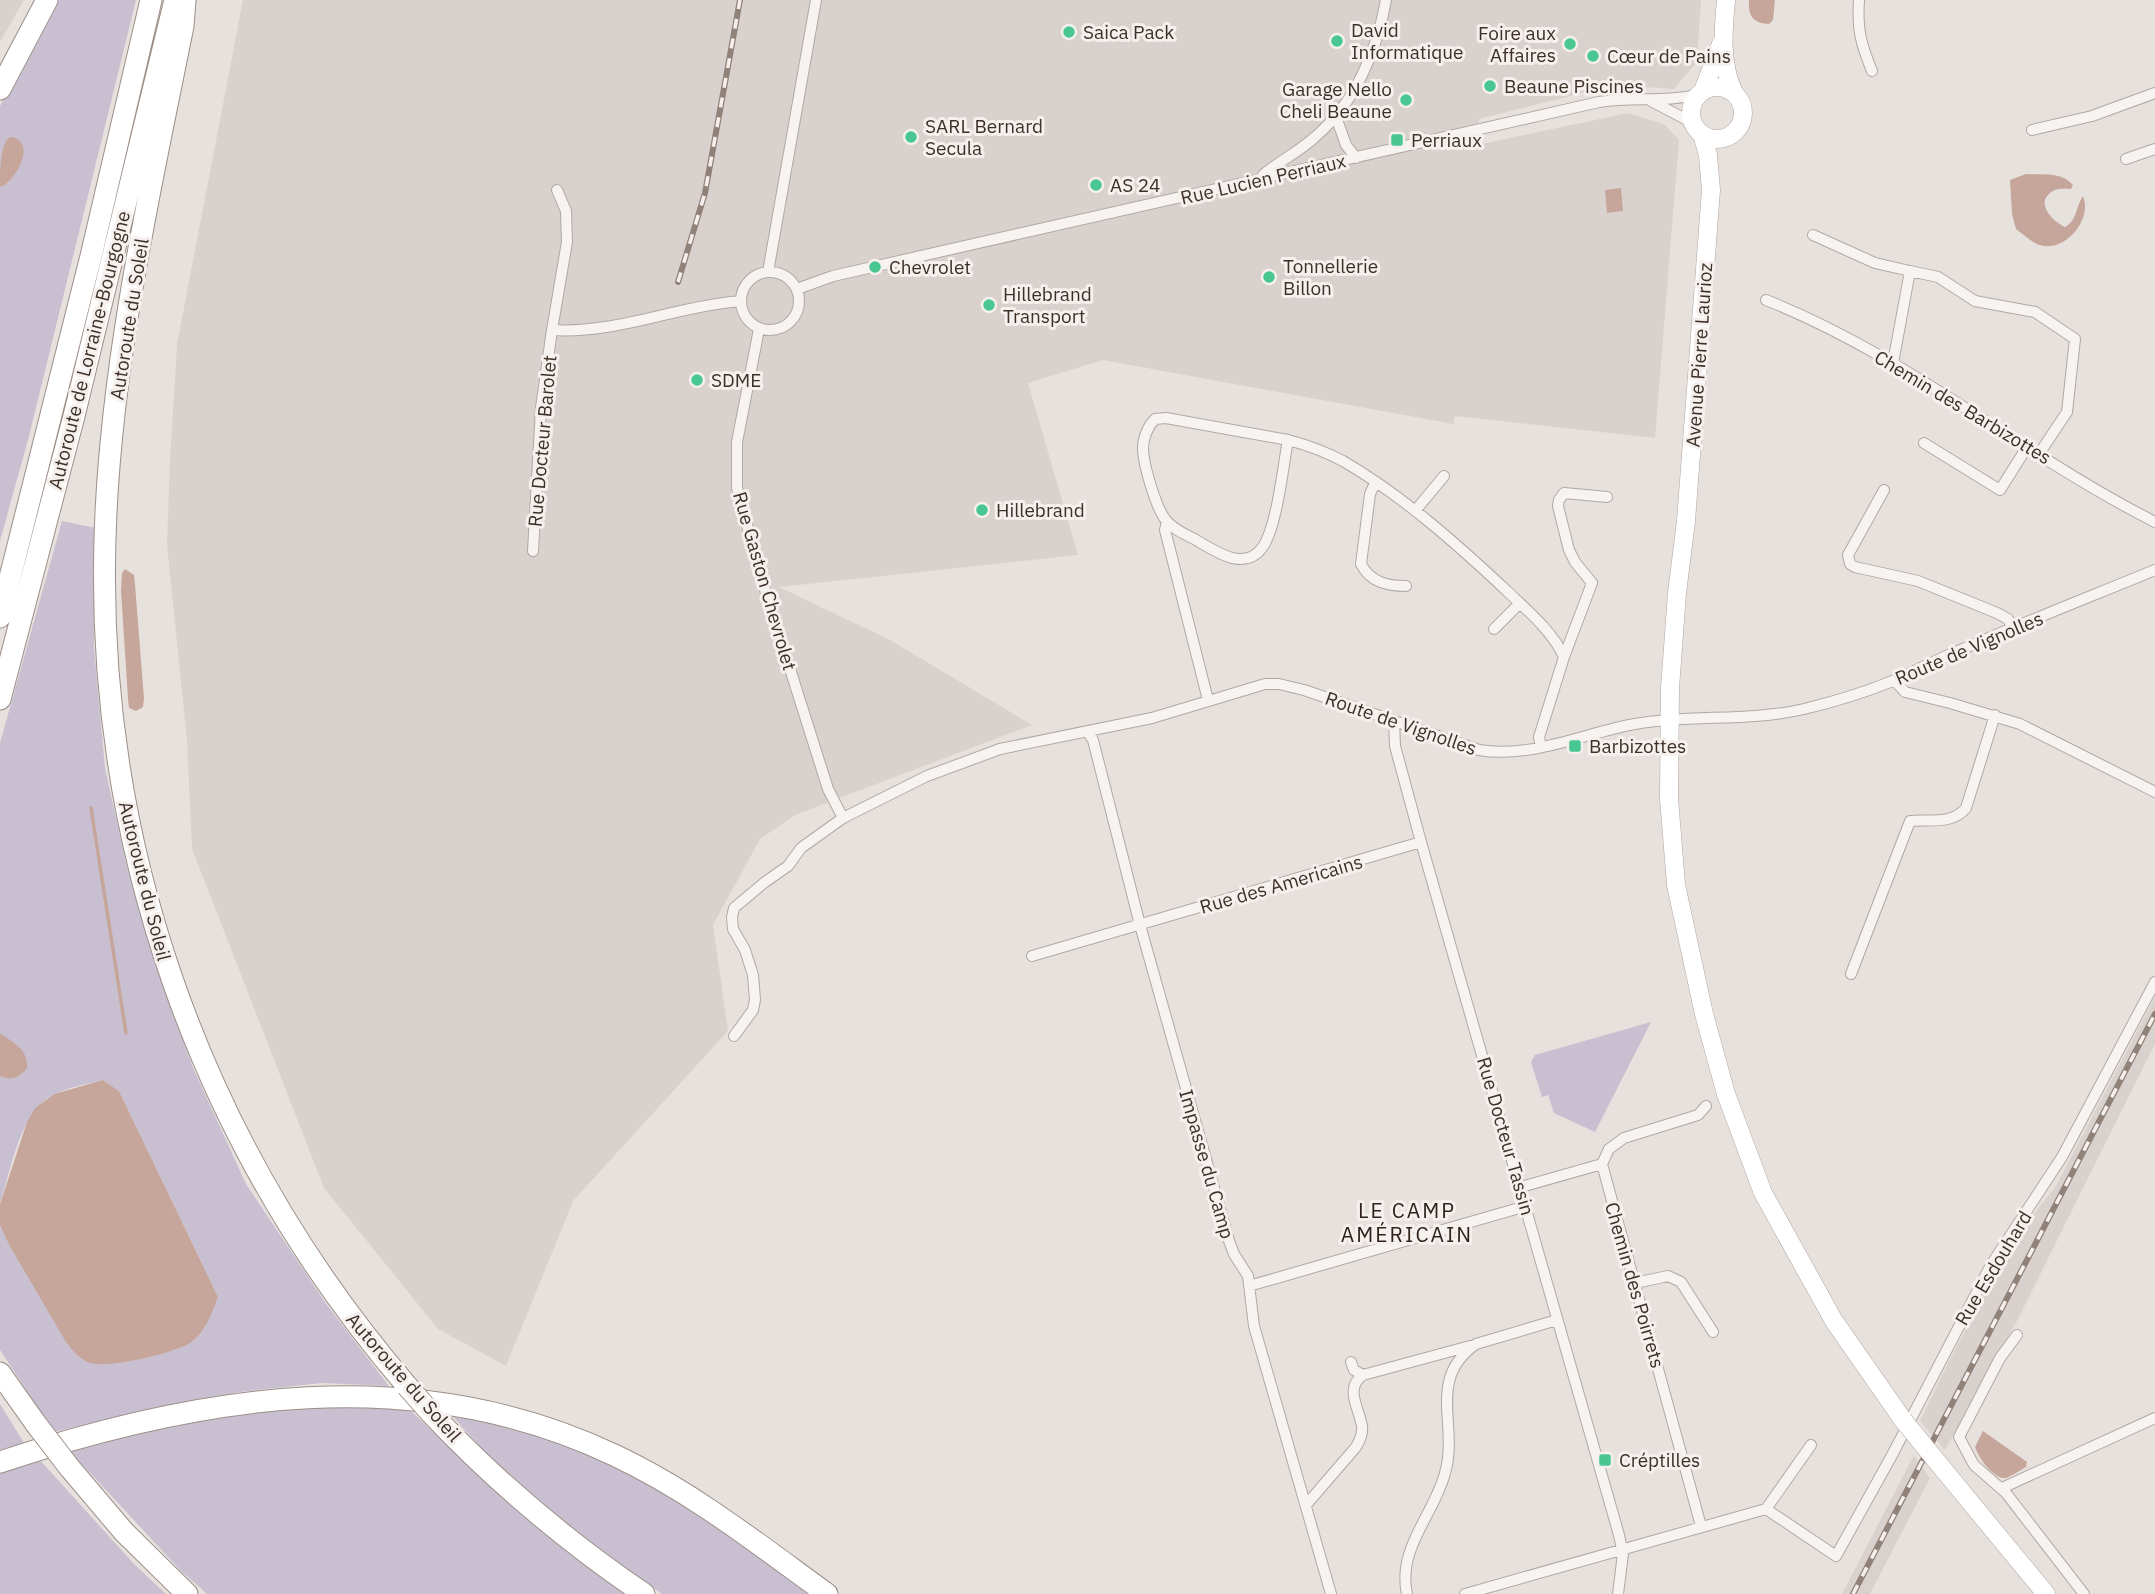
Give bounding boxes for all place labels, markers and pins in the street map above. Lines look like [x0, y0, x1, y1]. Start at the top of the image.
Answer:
place label: David Informatique [1351, 18, 1463, 64]
place label: Saica Pack [1083, 20, 1174, 44]
place label: Foire aux Affaires [1478, 21, 1556, 67]
marker: Saica Pack [1061, 24, 1077, 40]
marker: David Informatique [1329, 33, 1345, 49]
marker: Foire aux Affaires [1562, 36, 1578, 52]
place label: Cœur de Pains [1607, 44, 1731, 68]
marker: Cœur de Pains [1585, 48, 1601, 64]
place label: Beaune Piscines [1504, 74, 1644, 98]
place label: Garage Nello Cheli Beaune [1280, 77, 1392, 123]
marker: Beaune Piscines [1482, 78, 1498, 94]
marker: Garage Nello Cheli Beaune [1398, 92, 1414, 108]
place label: SARL Bernard Secula [925, 114, 1043, 160]
place label: Perriaux [1411, 128, 1482, 152]
marker: SARL Bernard Secula [903, 129, 919, 145]
marker: Perriaux [1389, 132, 1405, 148]
place label: AS 24 [1110, 173, 1161, 197]
marker: AS 24 [1088, 177, 1104, 193]
place label: Tonnellerie Billon [1283, 254, 1378, 300]
place label: Chevrolet [889, 255, 971, 279]
marker: Chevrolet [867, 259, 883, 275]
marker: Tonnellerie Billon [1261, 269, 1277, 285]
place label: Hillebrand Transport [1003, 282, 1092, 328]
marker: Hillebrand Transport [981, 297, 997, 313]
place label: SDME [711, 368, 761, 392]
marker: SDME [689, 372, 705, 388]
place label: Hillebrand [996, 498, 1085, 522]
marker: Hillebrand [974, 502, 990, 518]
place label: Barbizottes [1589, 734, 1686, 758]
marker: Barbizottes [1567, 738, 1583, 754]
place label: Créptilles [1619, 1448, 1700, 1472]
marker: Créptilles [1597, 1452, 1613, 1468]

